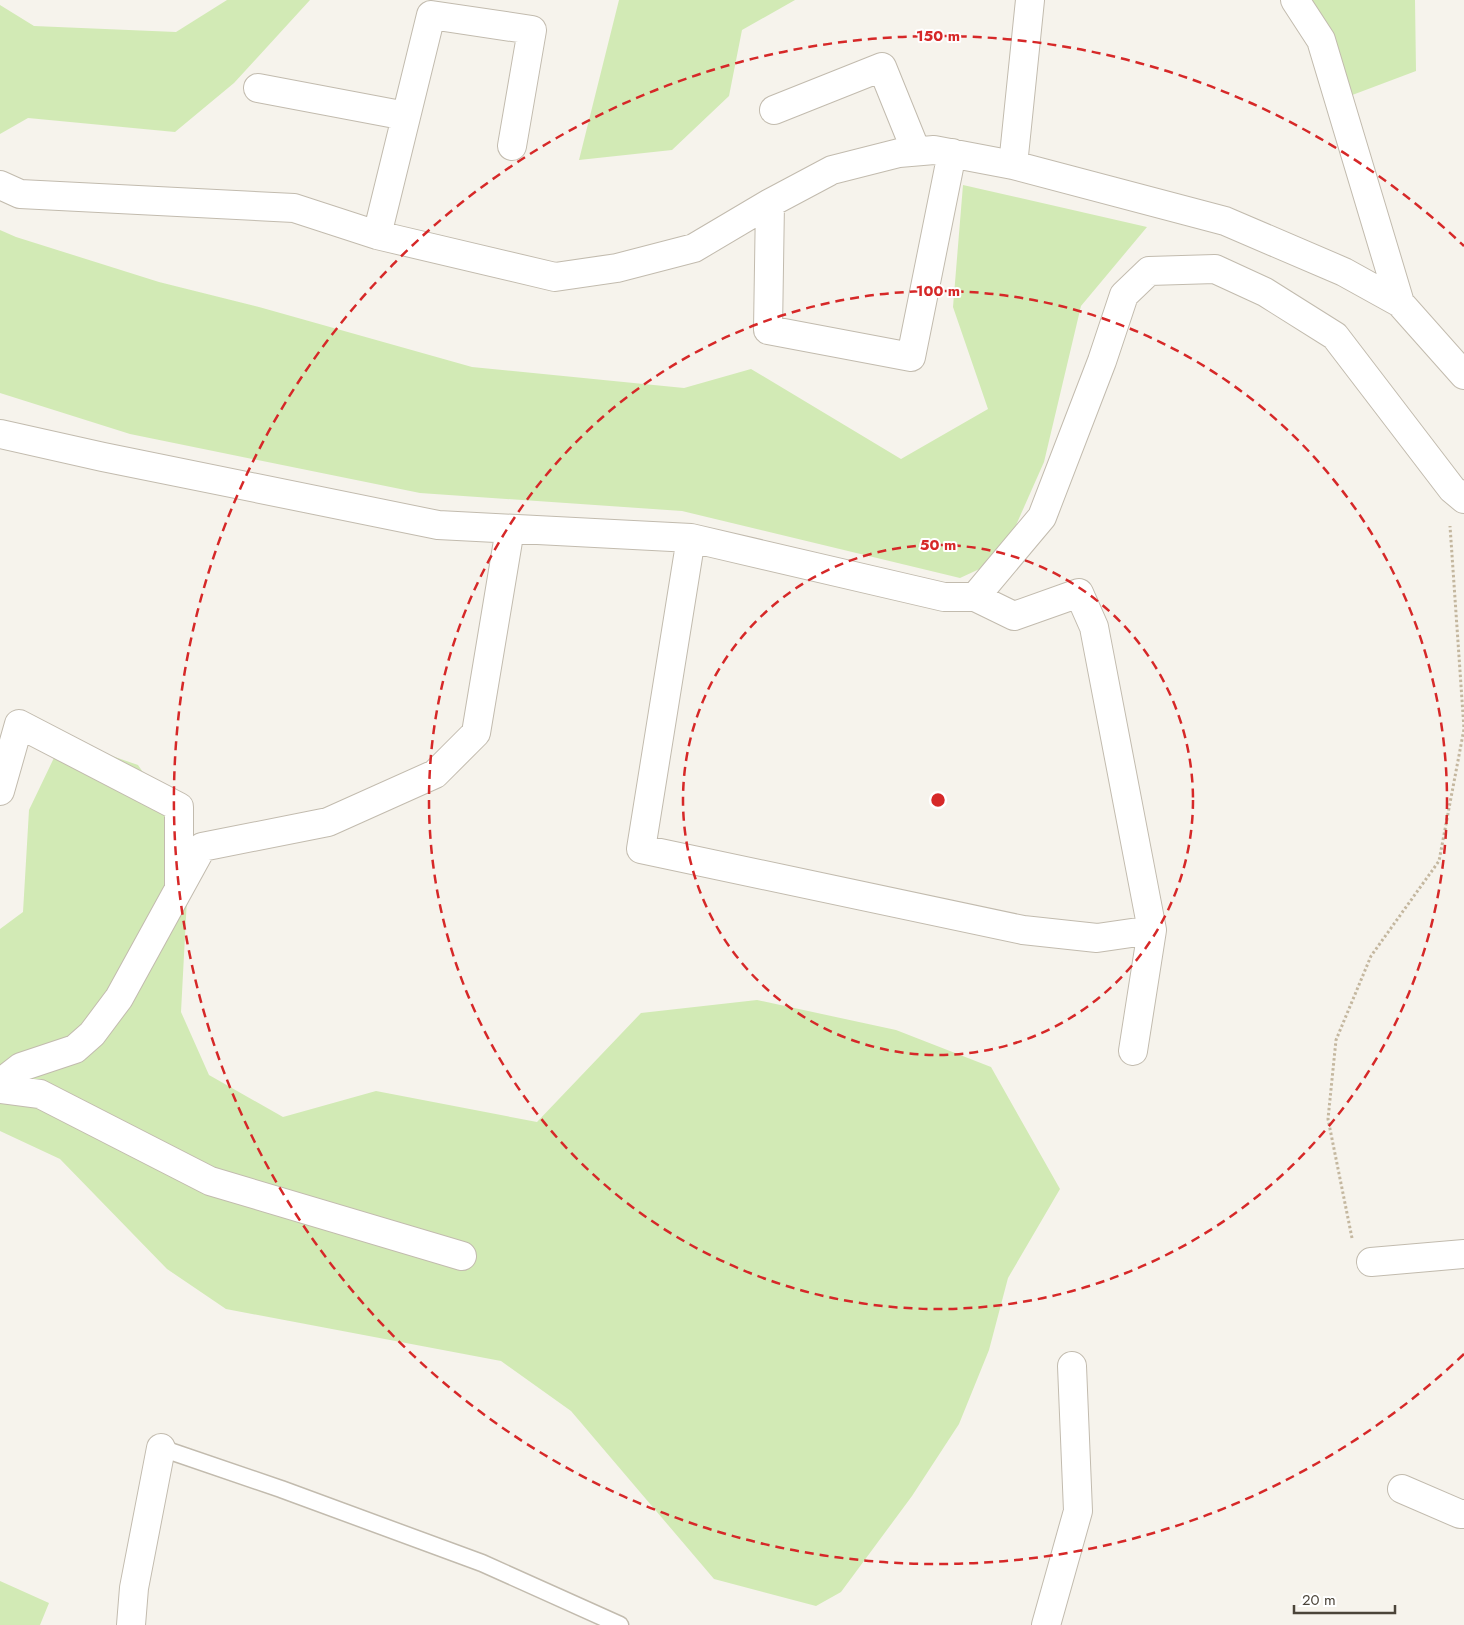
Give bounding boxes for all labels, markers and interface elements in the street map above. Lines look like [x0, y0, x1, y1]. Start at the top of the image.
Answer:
text: 150 m [916, 25, 960, 47]
text: 100 m [916, 280, 960, 302]
text: 50 m [920, 534, 956, 556]
centre of rings [929, 791, 947, 809]
scale bar [1294, 1582, 1395, 1614]
text: 20 m [1302, 1589, 1336, 1611]

